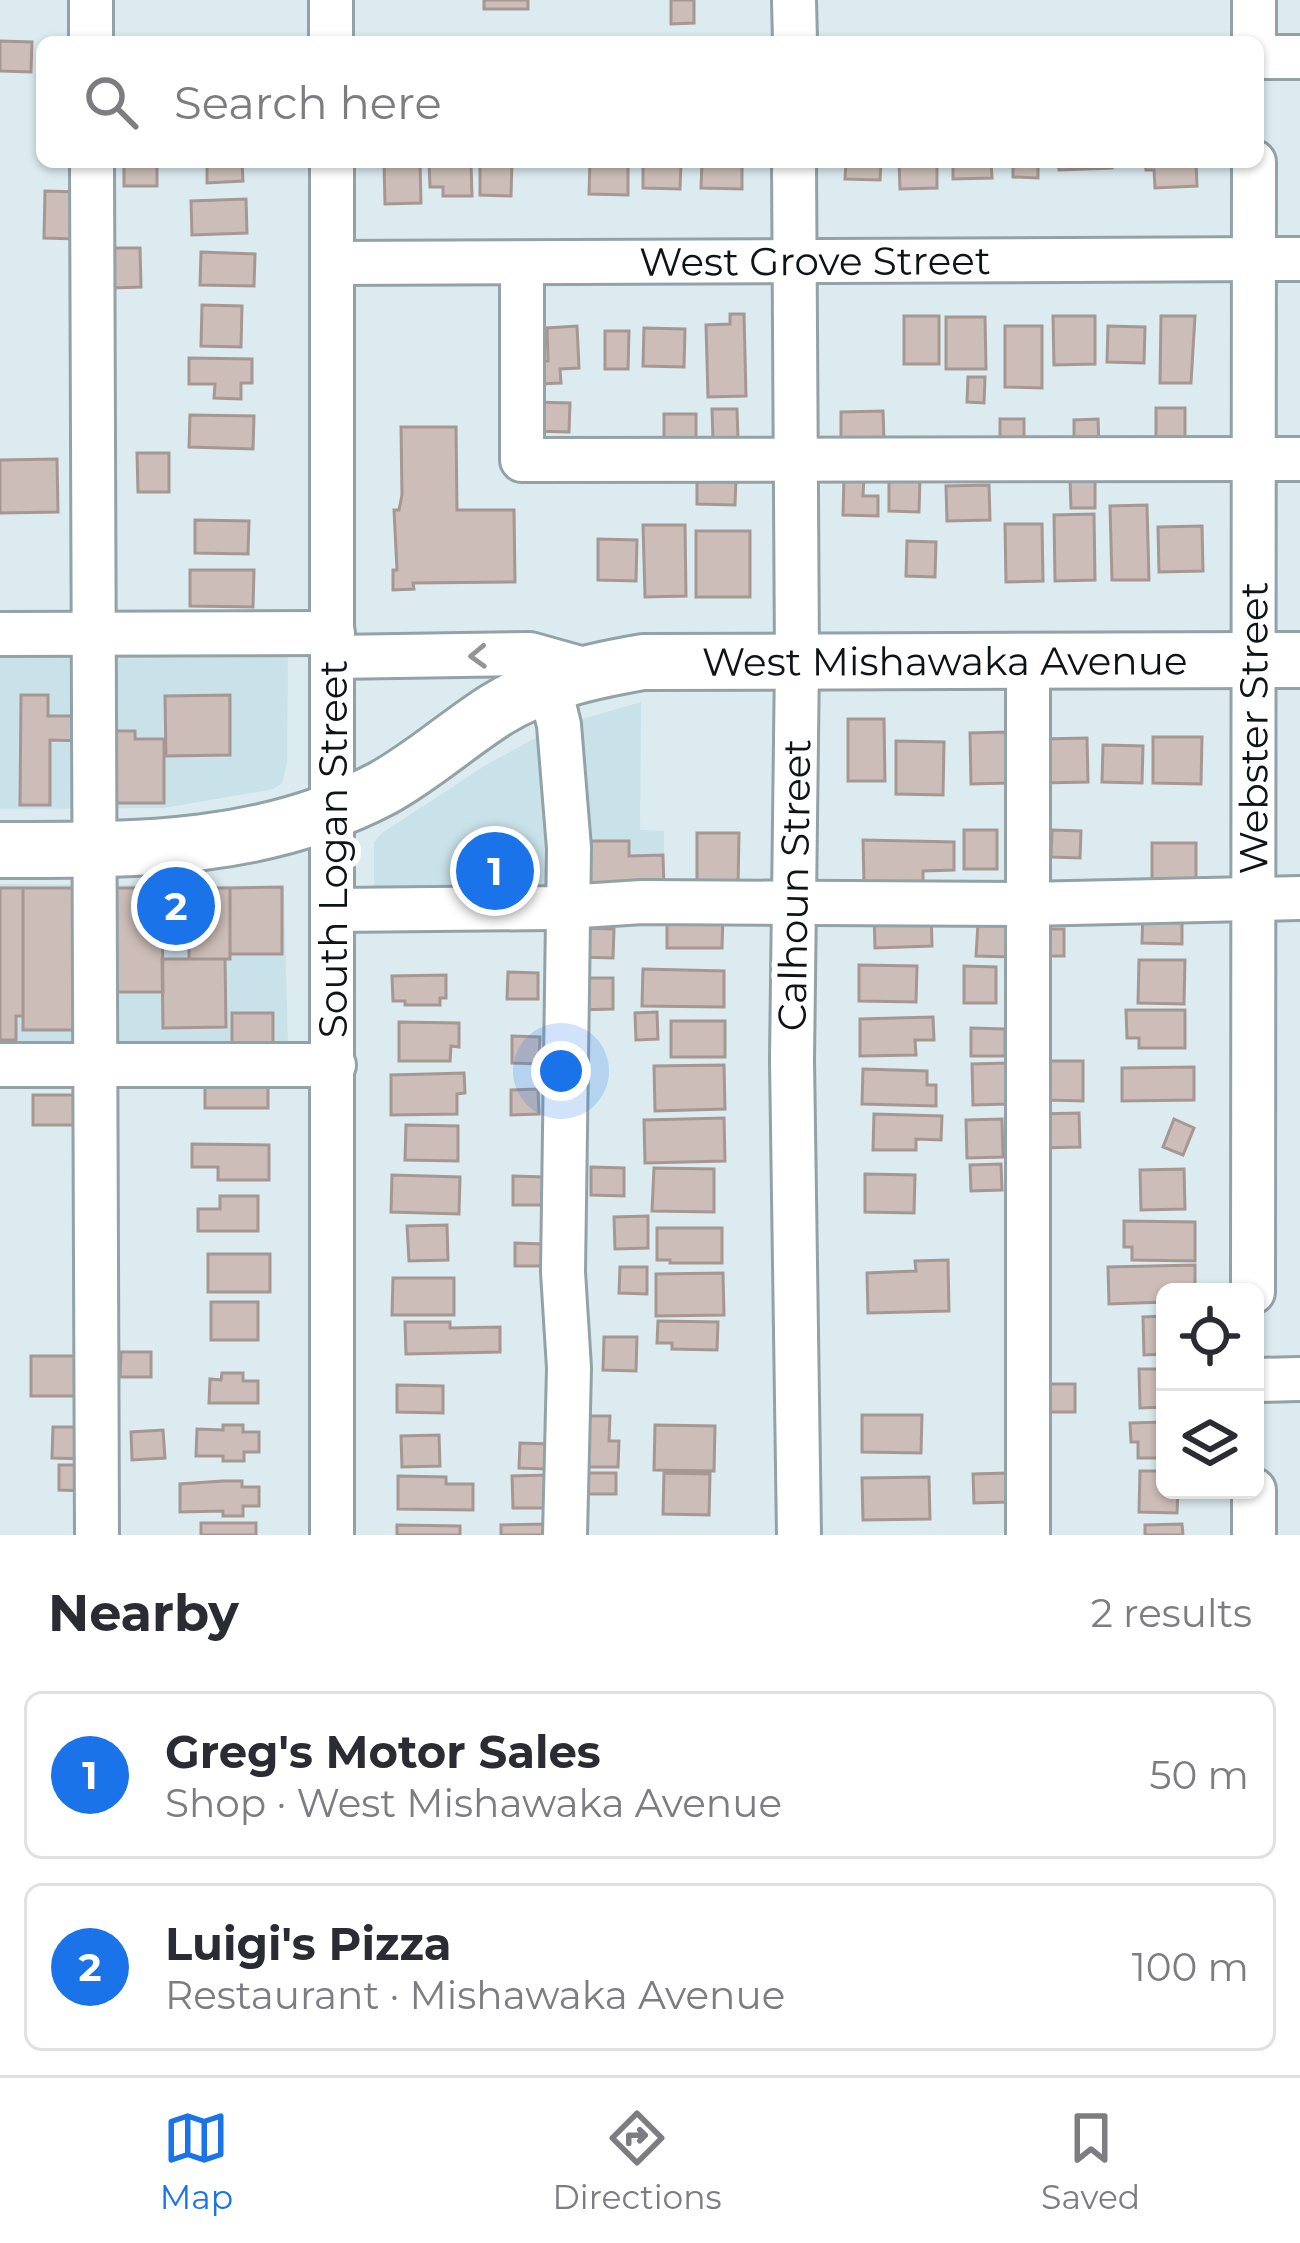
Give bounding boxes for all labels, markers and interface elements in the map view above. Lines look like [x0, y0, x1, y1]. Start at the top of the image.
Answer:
search box [36, 36, 1264, 168]
icon: search [78, 69, 144, 135]
text: Search here [174, 75, 442, 130]
street label: West Grove Street [639, 236, 991, 286]
street label: Webster Street [1229, 582, 1278, 874]
street label: West Mishawaka Avenue [702, 636, 1188, 686]
one-way arrow [468, 642, 487, 668]
street label: South Logan Street [309, 660, 357, 1038]
street label: Calhoun Street [767, 738, 821, 1032]
pin: 1 [456, 826, 534, 916]
pin: 2 [137, 861, 215, 951]
your location [531, 1041, 591, 1101]
map controls [1156, 1283, 1264, 1499]
button: locate [1156, 1283, 1264, 1391]
button: layers [1156, 1391, 1264, 1499]
text: Nearby [48, 1582, 239, 1644]
text: 2 results [1091, 1589, 1252, 1637]
text: Greg's Motor Sales [165, 1724, 601, 1779]
text: 1 [82, 1751, 98, 1799]
text: 50 m [1150, 1751, 1249, 1799]
text: Shop · West Mishawaka Avenue [165, 1779, 782, 1827]
text: Luigi's Pizza [165, 1916, 452, 1971]
text: 2 [78, 1943, 102, 1991]
text: 100 m [1132, 1943, 1249, 1991]
text: Restaurant · Mishawaka Avenue [165, 1971, 785, 2019]
tab: Map [160, 2105, 233, 2217]
tab: Directions [553, 2105, 722, 2217]
tab: Saved [1041, 2105, 1140, 2217]

